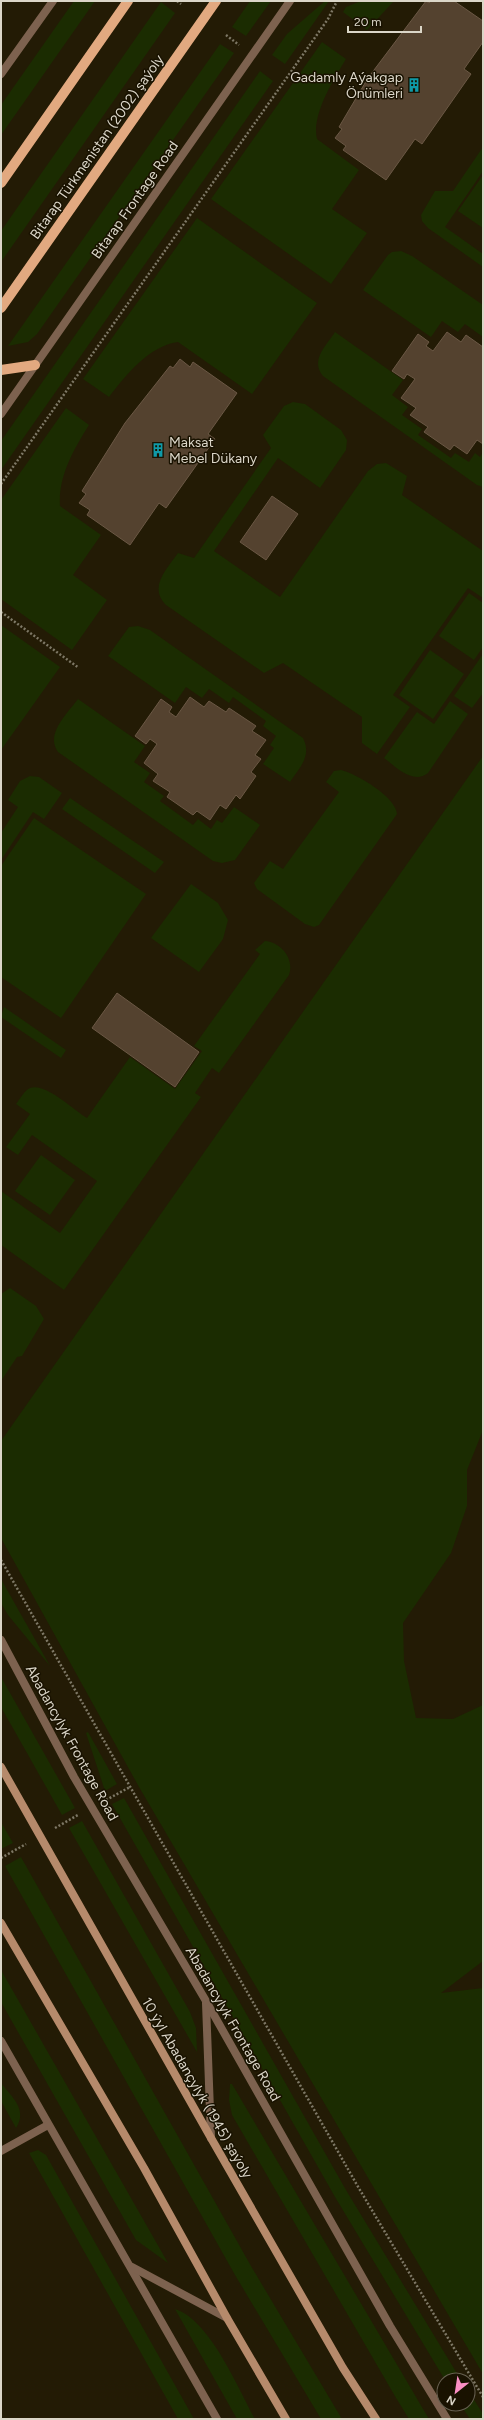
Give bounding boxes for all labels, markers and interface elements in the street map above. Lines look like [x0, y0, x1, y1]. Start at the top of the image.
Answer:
scale bar [348, 8, 421, 34]
text: 20 m [354, 15, 382, 29]
street label: Bitarap Türkmenistan (2002) şaýoly [27, 51, 168, 243]
place label: Gadamly Aýakgap Önümleri [290, 69, 403, 102]
building icon: Gadamly Aýakgap Önümleri [406, 77, 422, 93]
street label: Bitarap Frontage Road [88, 138, 182, 262]
place label: Maksat Mebel Dükany [169, 434, 258, 467]
building icon: Maksat Mebel Dükany [150, 442, 166, 458]
street label: Abadancylyk Frontage Road [22, 1662, 122, 1824]
street label: Abadancylyk Frontage Road [182, 1944, 284, 2104]
street label: 10 ýyl Abadançylyk (1945) şaýoly [138, 1995, 256, 2182]
north arrow [436, 2372, 476, 2412]
text: N [444, 2392, 458, 2408]

